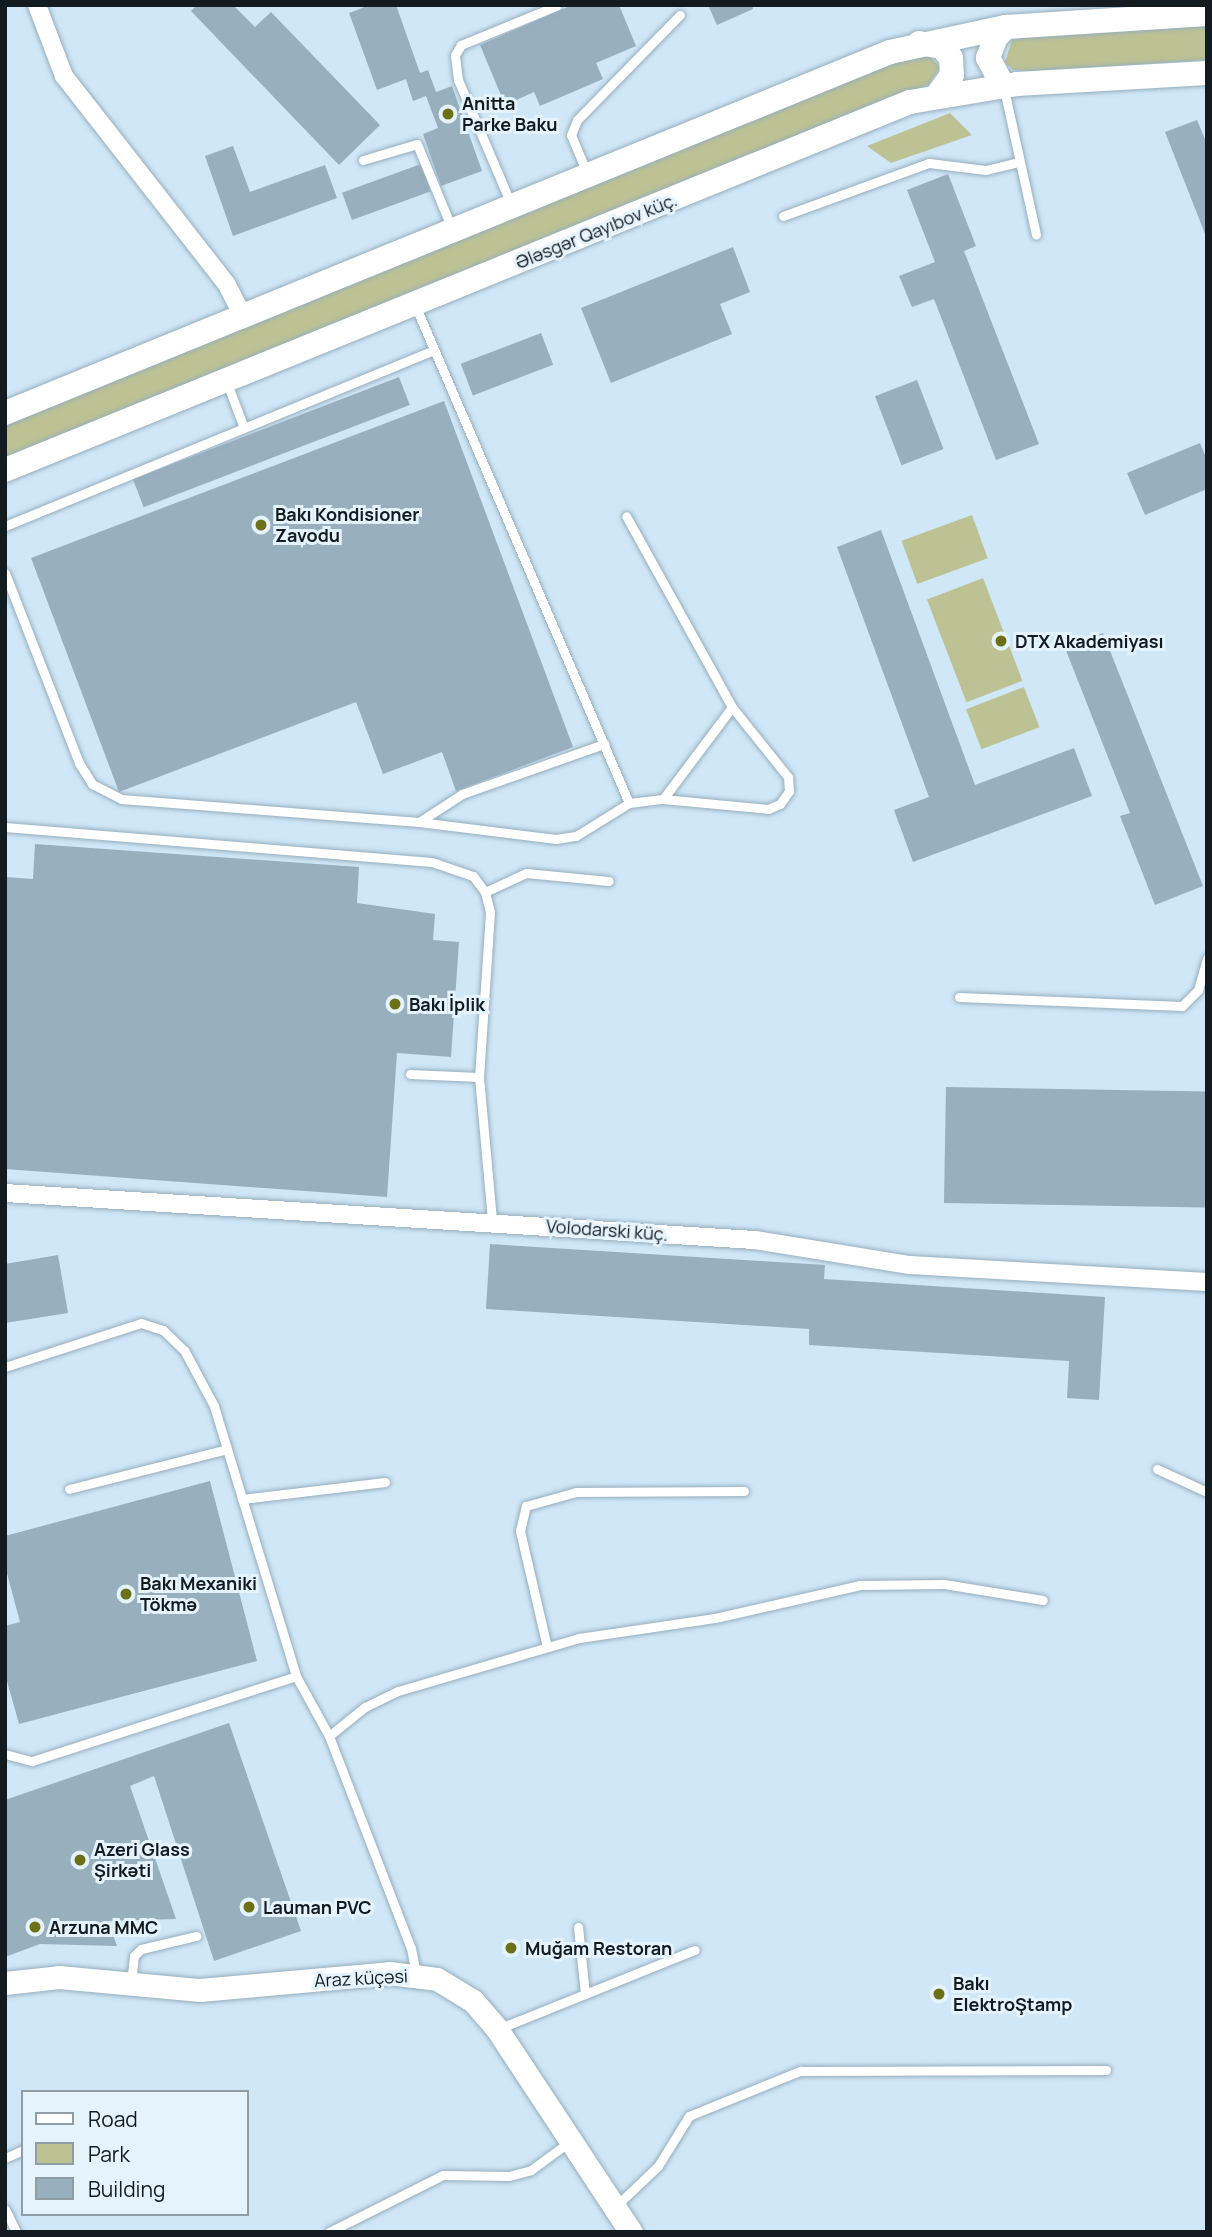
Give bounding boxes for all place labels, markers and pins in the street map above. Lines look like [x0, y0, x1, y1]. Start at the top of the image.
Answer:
place label: Anitta Parke Baku [462, 93, 557, 136]
marker: Anitta Parke Baku [440, 106, 456, 122]
place label: Bakı Kondisioner Zavodu [275, 504, 419, 546]
marker: Bakı Kondisioner Zavodu [253, 517, 269, 533]
place label: DTX Akademiyası [1015, 630, 1163, 652]
marker: DTX Akademiyası [993, 633, 1009, 649]
place label: Bakı İplik [409, 993, 485, 1015]
marker: Bakı İplik [387, 996, 403, 1012]
place label: Bakı Mexaniki Tökmə [140, 1573, 257, 1616]
marker: Bakı Mexaniki Tökmə [118, 1586, 134, 1602]
place label: Azeri Glass Şirkəti [94, 1839, 190, 1882]
marker: Azeri Glass Şirkəti [72, 1852, 88, 1868]
place label: Lauman PVC [263, 1896, 372, 1918]
marker: Lauman PVC [241, 1899, 257, 1915]
place label: Arzuna MMC [49, 1916, 158, 1938]
marker: Arzuna MMC [27, 1919, 43, 1935]
place label: Muğam Restoran [525, 1937, 672, 1959]
marker: Muğam Restoran [503, 1940, 519, 1956]
place label: Bakı ElektroŞtamp [953, 1973, 1072, 2016]
marker: Bakı ElektroŞtamp [931, 1986, 947, 2002]

